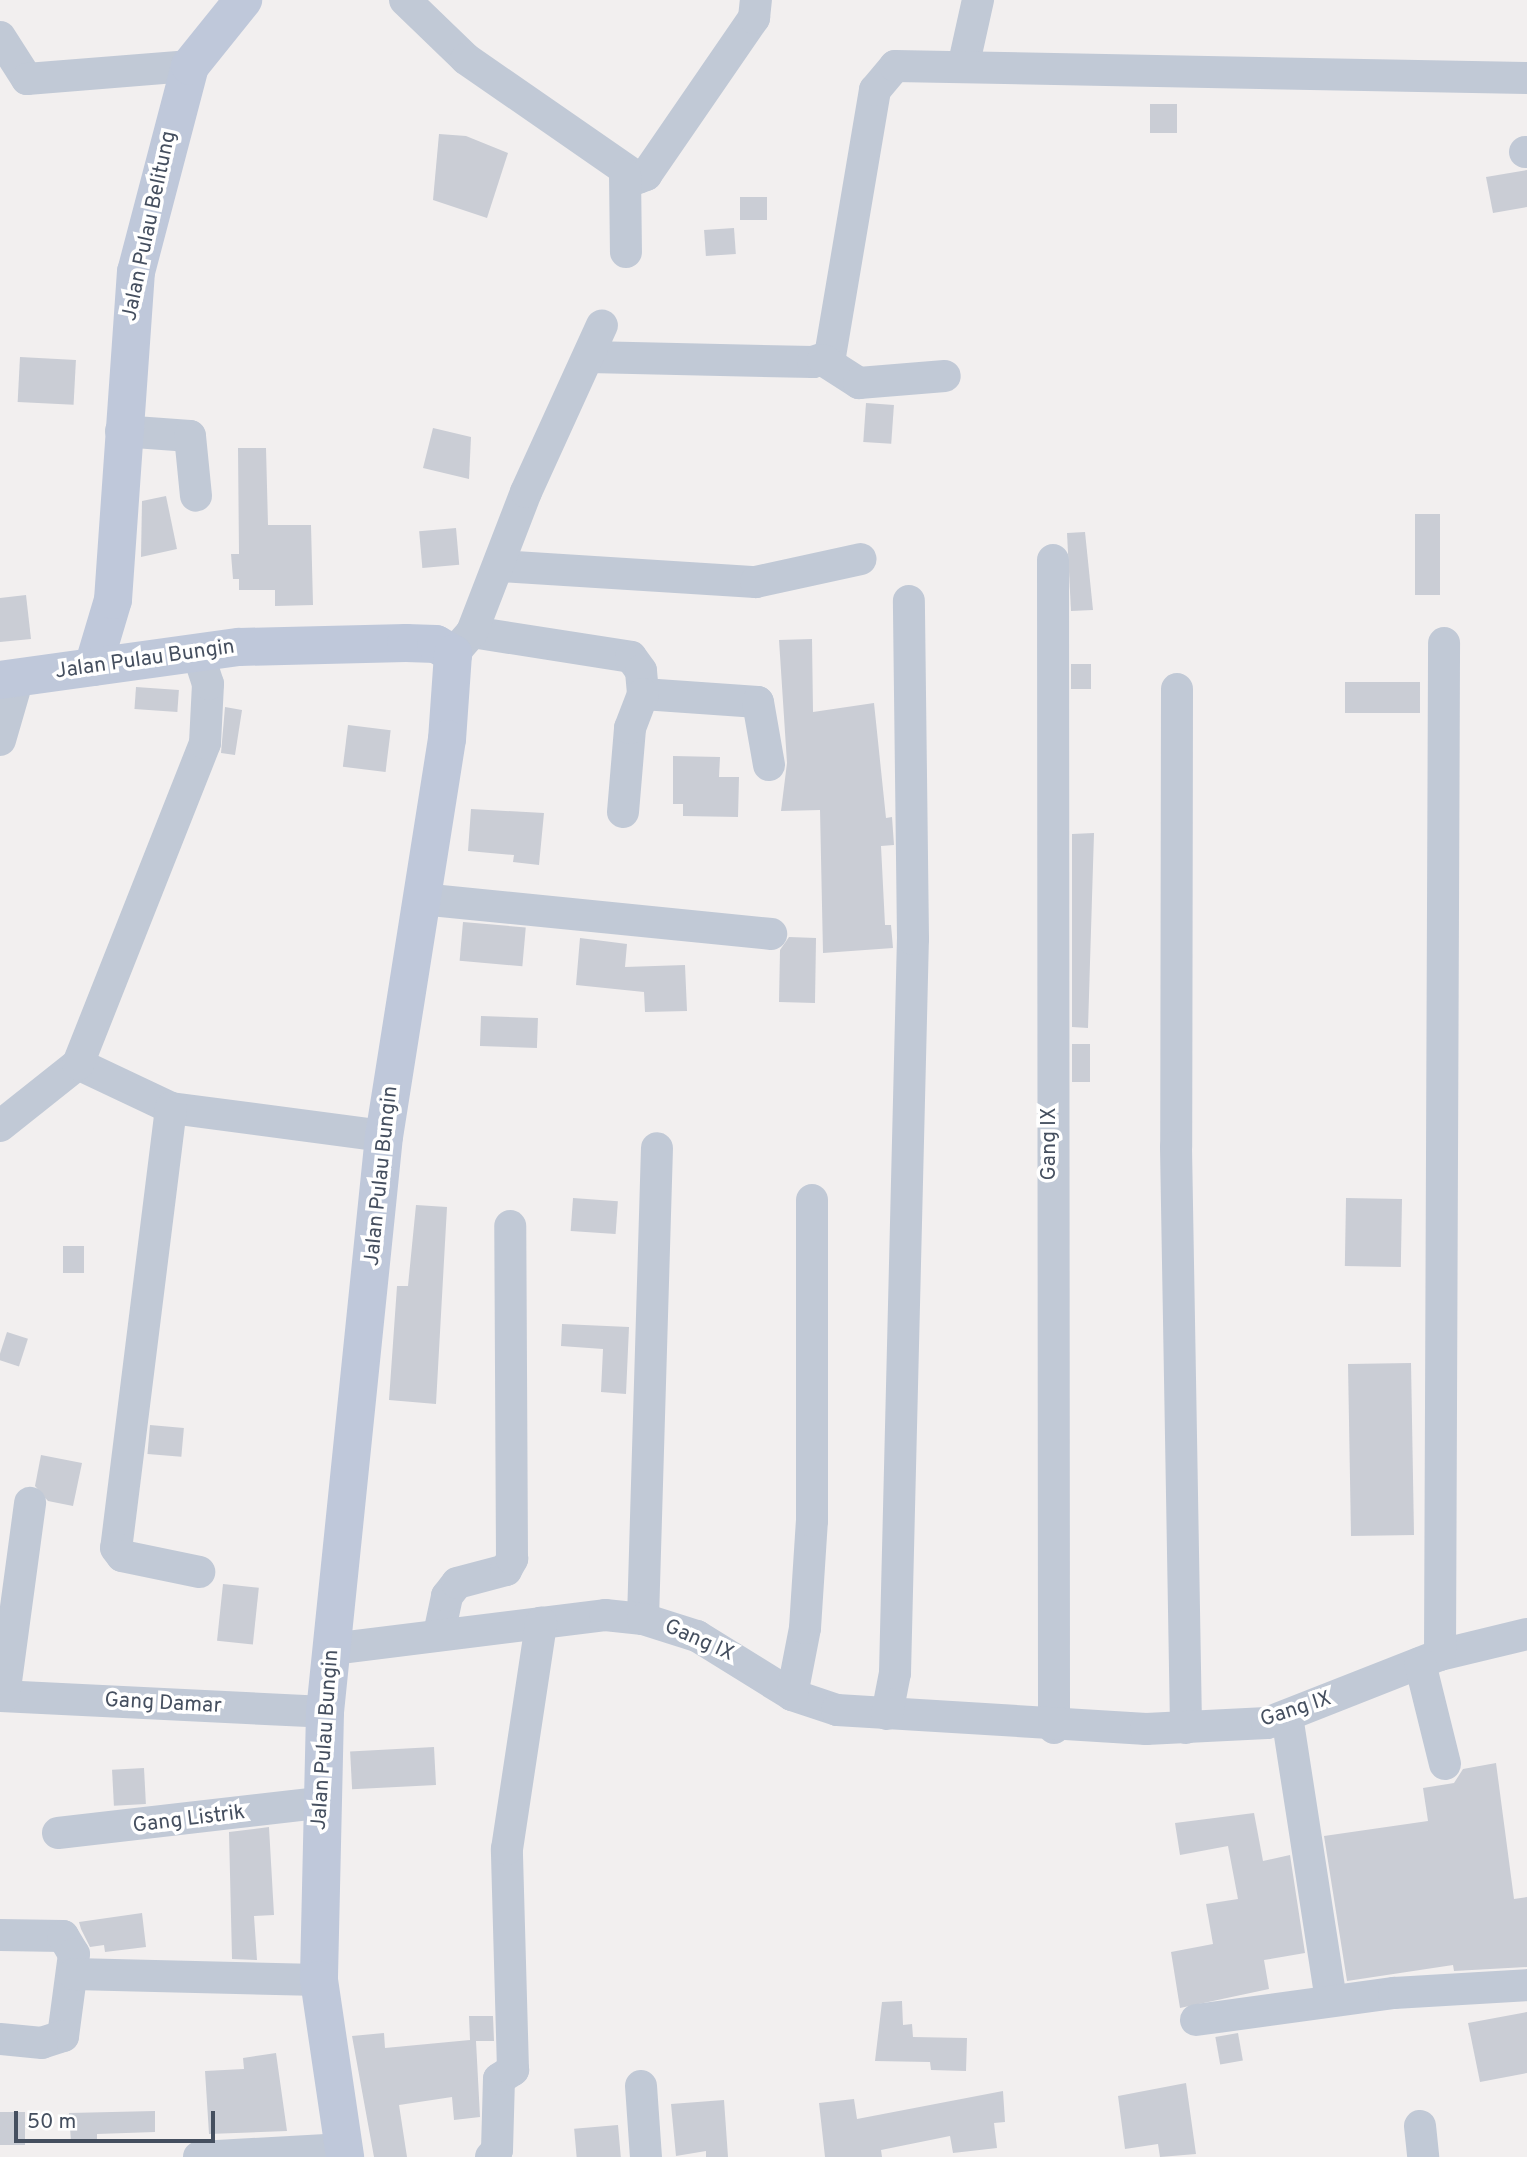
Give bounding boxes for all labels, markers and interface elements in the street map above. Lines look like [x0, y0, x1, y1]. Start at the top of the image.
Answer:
street label: Jalan Pulau Belitung [118, 129, 182, 323]
street label: Jalan Pulau Bungin [54, 635, 236, 685]
street label: Jalan Pulau Bungin [360, 1085, 404, 1267]
street label: Gang IX [1037, 1107, 1063, 1181]
street label: Gang IX [660, 1615, 738, 1667]
street label: Jalan Pulau Bungin [307, 1649, 345, 1831]
street label: Gang IX [1257, 1687, 1335, 1733]
street label: Gang Damar [104, 1688, 222, 1720]
street label: Gang Listrik [131, 1801, 247, 1839]
scale bar [18, 2098, 219, 2142]
text: 50 m [27, 2109, 76, 2136]

